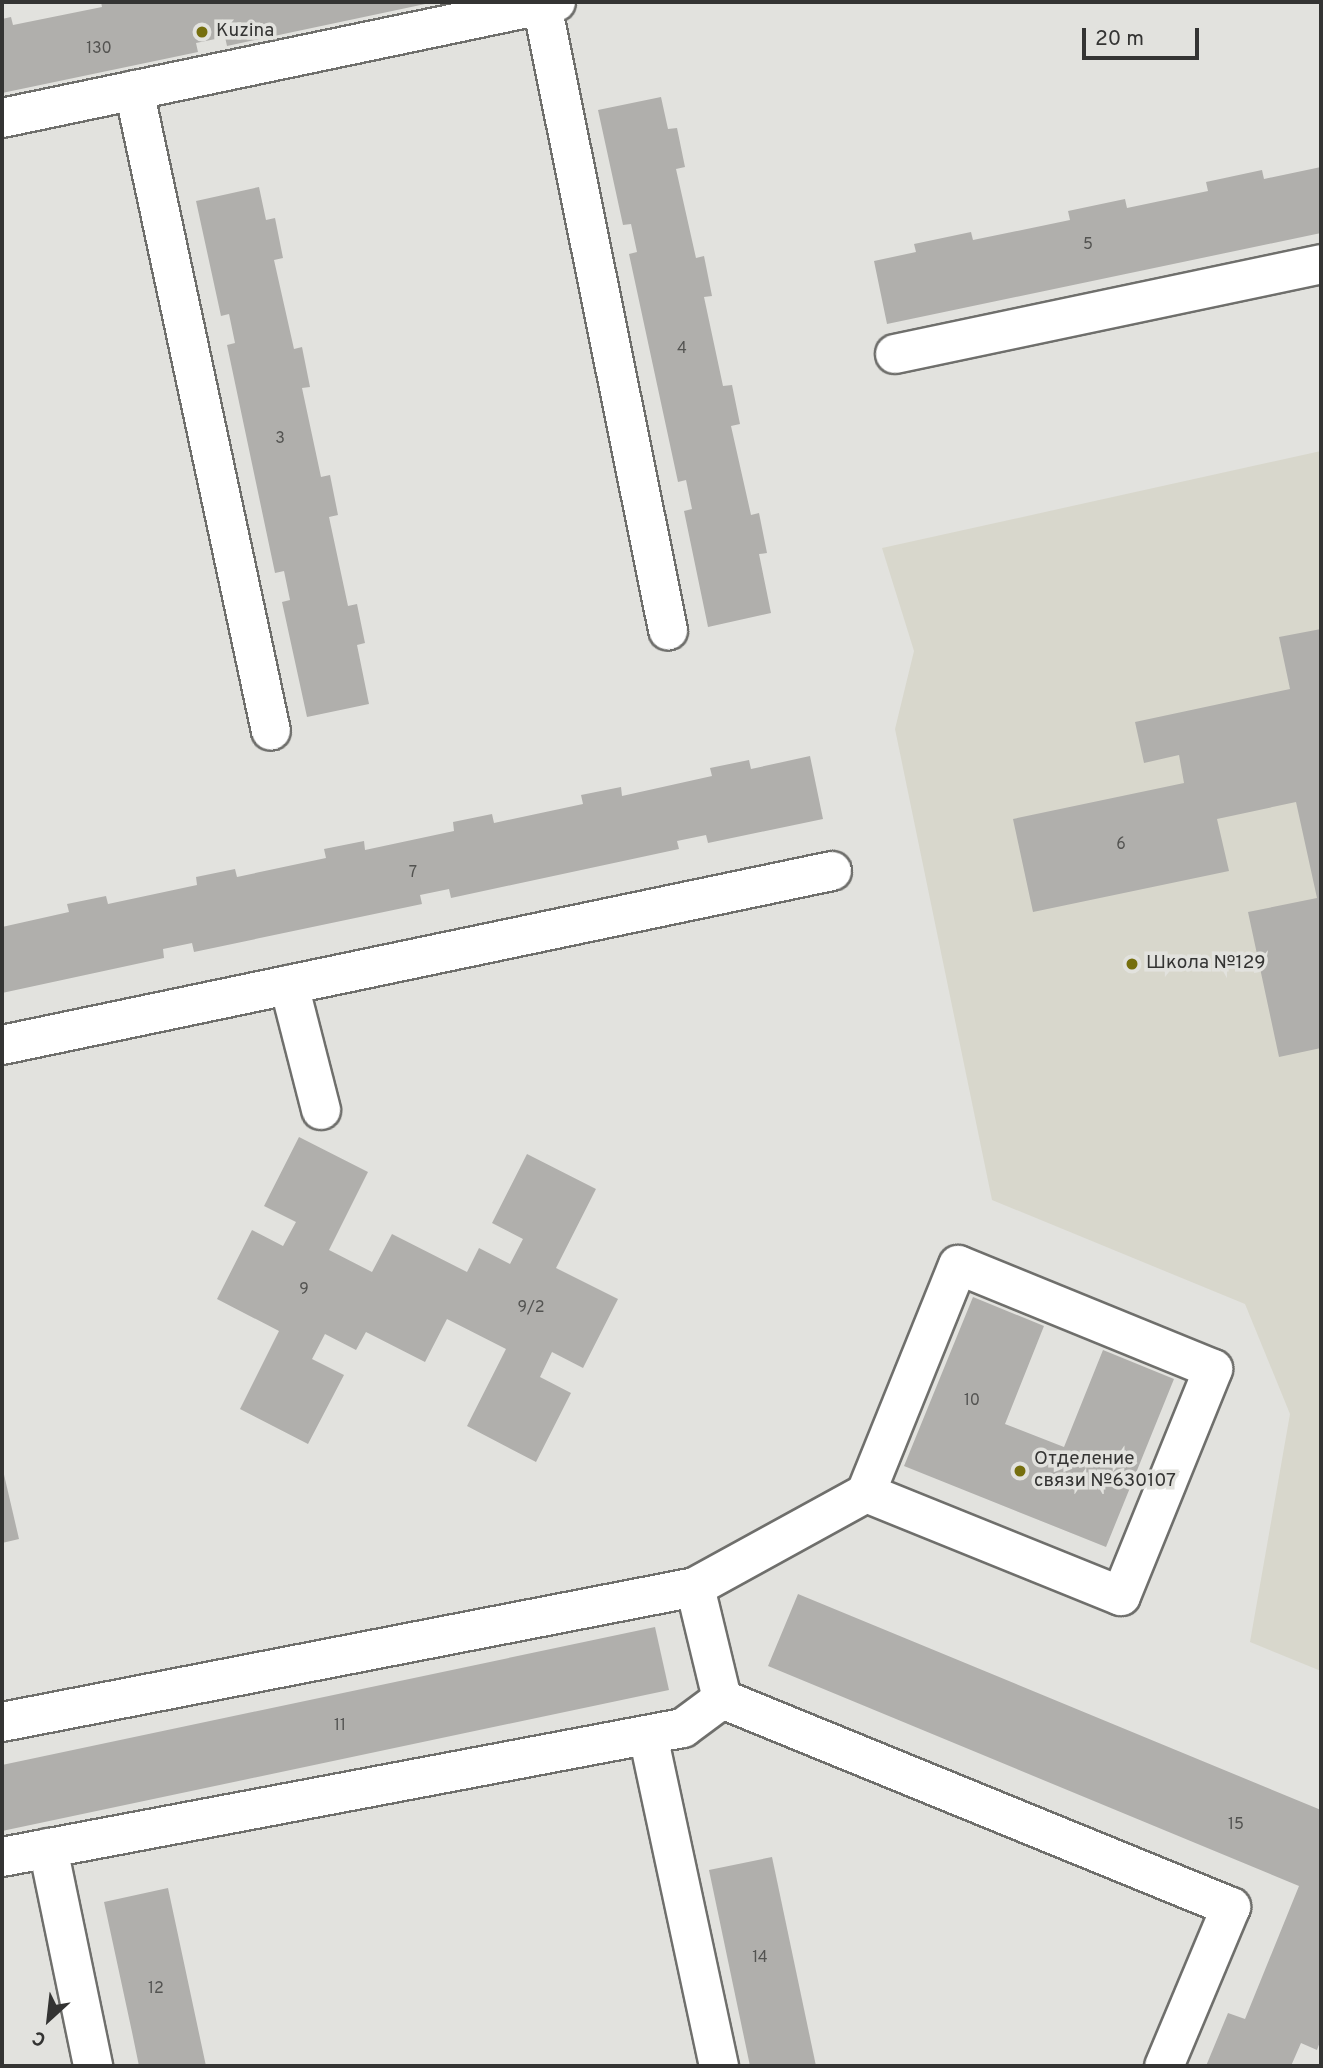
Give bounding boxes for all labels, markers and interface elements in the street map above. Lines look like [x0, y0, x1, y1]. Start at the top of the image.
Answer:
scale bar [1085, 14, 1202, 58]
place label: Kuzina [216, 21, 274, 43]
marker: Kuzina [194, 24, 210, 40]
text: 20 m [1095, 26, 1144, 53]
house number: 130 [86, 39, 112, 59]
house number: 5 [1083, 235, 1093, 255]
house number: 4 [677, 339, 687, 359]
house number: 3 [275, 429, 285, 449]
house number: 6 [1116, 835, 1126, 855]
house number: 7 [409, 863, 417, 883]
place label: Школа №129 [1146, 953, 1266, 975]
marker: Школа №129 [1124, 956, 1140, 972]
house number: 9 [299, 1280, 309, 1300]
house number: 9/2 [517, 1298, 545, 1318]
house number: 10 [964, 1391, 980, 1411]
place label: Отделение связи №630107 [1034, 1449, 1176, 1493]
marker: Отделение связи №630107 [1012, 1463, 1028, 1479]
house number: 11 [334, 1716, 346, 1736]
house number: 15 [1228, 1815, 1244, 1835]
house number: 14 [752, 1948, 768, 1968]
house number: 12 [148, 1979, 164, 1999]
north arrow [14, 1984, 84, 2054]
text: С [29, 2024, 50, 2051]

